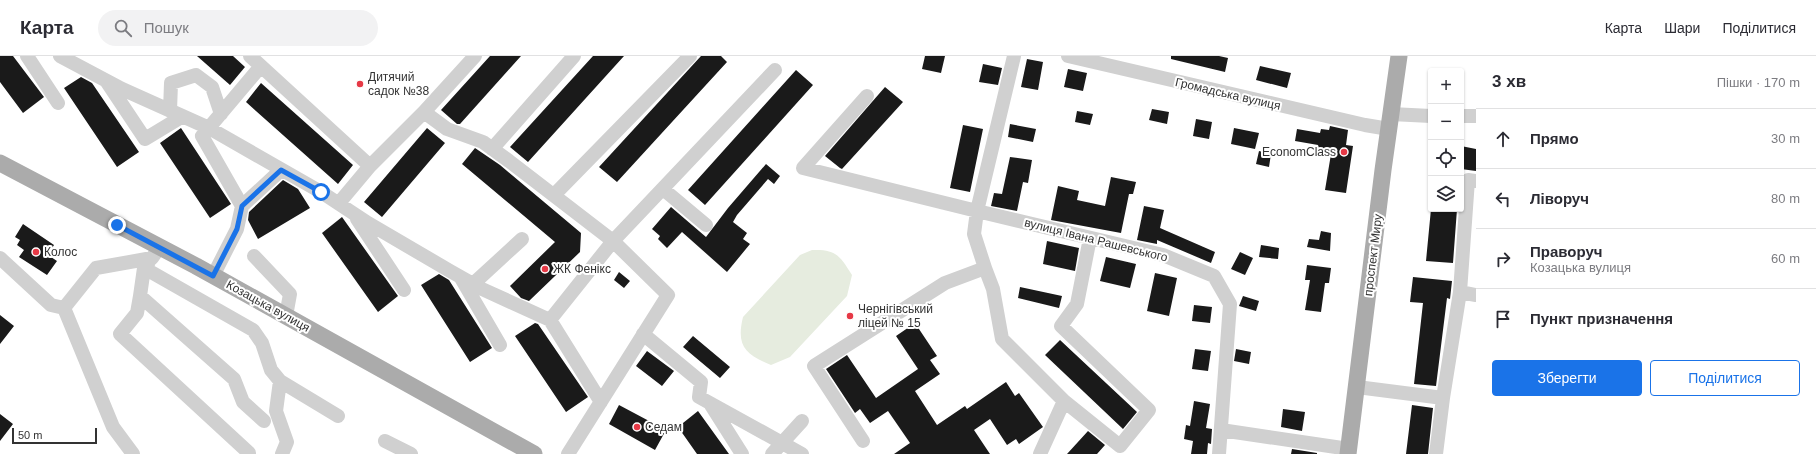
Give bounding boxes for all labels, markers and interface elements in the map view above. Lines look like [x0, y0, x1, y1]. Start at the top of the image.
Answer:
search box [98, 10, 378, 46]
text: Карта [20, 17, 74, 38]
icon: search [112, 17, 134, 39]
text: Пошук [144, 19, 189, 36]
text: Карта [1605, 20, 1642, 36]
text: Шари [1664, 20, 1700, 36]
text: Поділитися [1722, 20, 1796, 36]
map controls [1428, 68, 1464, 212]
button: + [1428, 68, 1464, 104]
place label: Дитячий садок №38 [368, 70, 429, 98]
text: 3 хв [1492, 72, 1526, 91]
street label: Громадська вулиця [1174, 75, 1282, 113]
text: Пішки · 170 m [1717, 75, 1800, 90]
marker: Дитячий садок №38 [355, 79, 365, 89]
button: − [1428, 104, 1464, 140]
icon: ahead [1492, 128, 1514, 150]
text: Прямо [1530, 130, 1579, 147]
text: 30 m [1771, 131, 1800, 146]
button: locate [1428, 140, 1464, 176]
place label: EconomClass [1262, 145, 1336, 159]
marker: EconomClass [1339, 147, 1349, 157]
button: layers [1428, 176, 1464, 212]
route start [312, 183, 330, 201]
icon: left [1492, 188, 1514, 210]
text: Ліворуч [1530, 190, 1589, 207]
text: 80 m [1771, 191, 1800, 206]
street label: проспект Миру [1361, 213, 1385, 297]
street label: вулиця Івана Рашевського [1023, 215, 1169, 265]
route end [108, 216, 126, 234]
text: Праворуч [1530, 243, 1603, 260]
place label: Колос [44, 245, 77, 259]
marker: Колос [31, 247, 41, 257]
icon: right [1492, 248, 1514, 270]
text: 60 m [1771, 251, 1800, 266]
text: Козацька вулиця [1530, 260, 1631, 275]
place label: ЖК Фенікс [553, 262, 611, 276]
marker: ЖК Фенікс [540, 264, 550, 274]
street label: Козацька вулиця [224, 277, 312, 335]
place label: Чернігівський ліцей № 15 [858, 302, 933, 330]
icon: arrive [1492, 308, 1514, 330]
text: Пункт призначення [1530, 310, 1673, 327]
marker: Чернігівський ліцей № 15 [845, 311, 855, 321]
button: Зберегти [1492, 360, 1642, 396]
button: Поділитися [1650, 360, 1800, 396]
place label: Седам [645, 420, 682, 434]
marker: Седам [632, 422, 642, 432]
scale bar [12, 426, 97, 445]
text: 50 m [18, 429, 42, 441]

